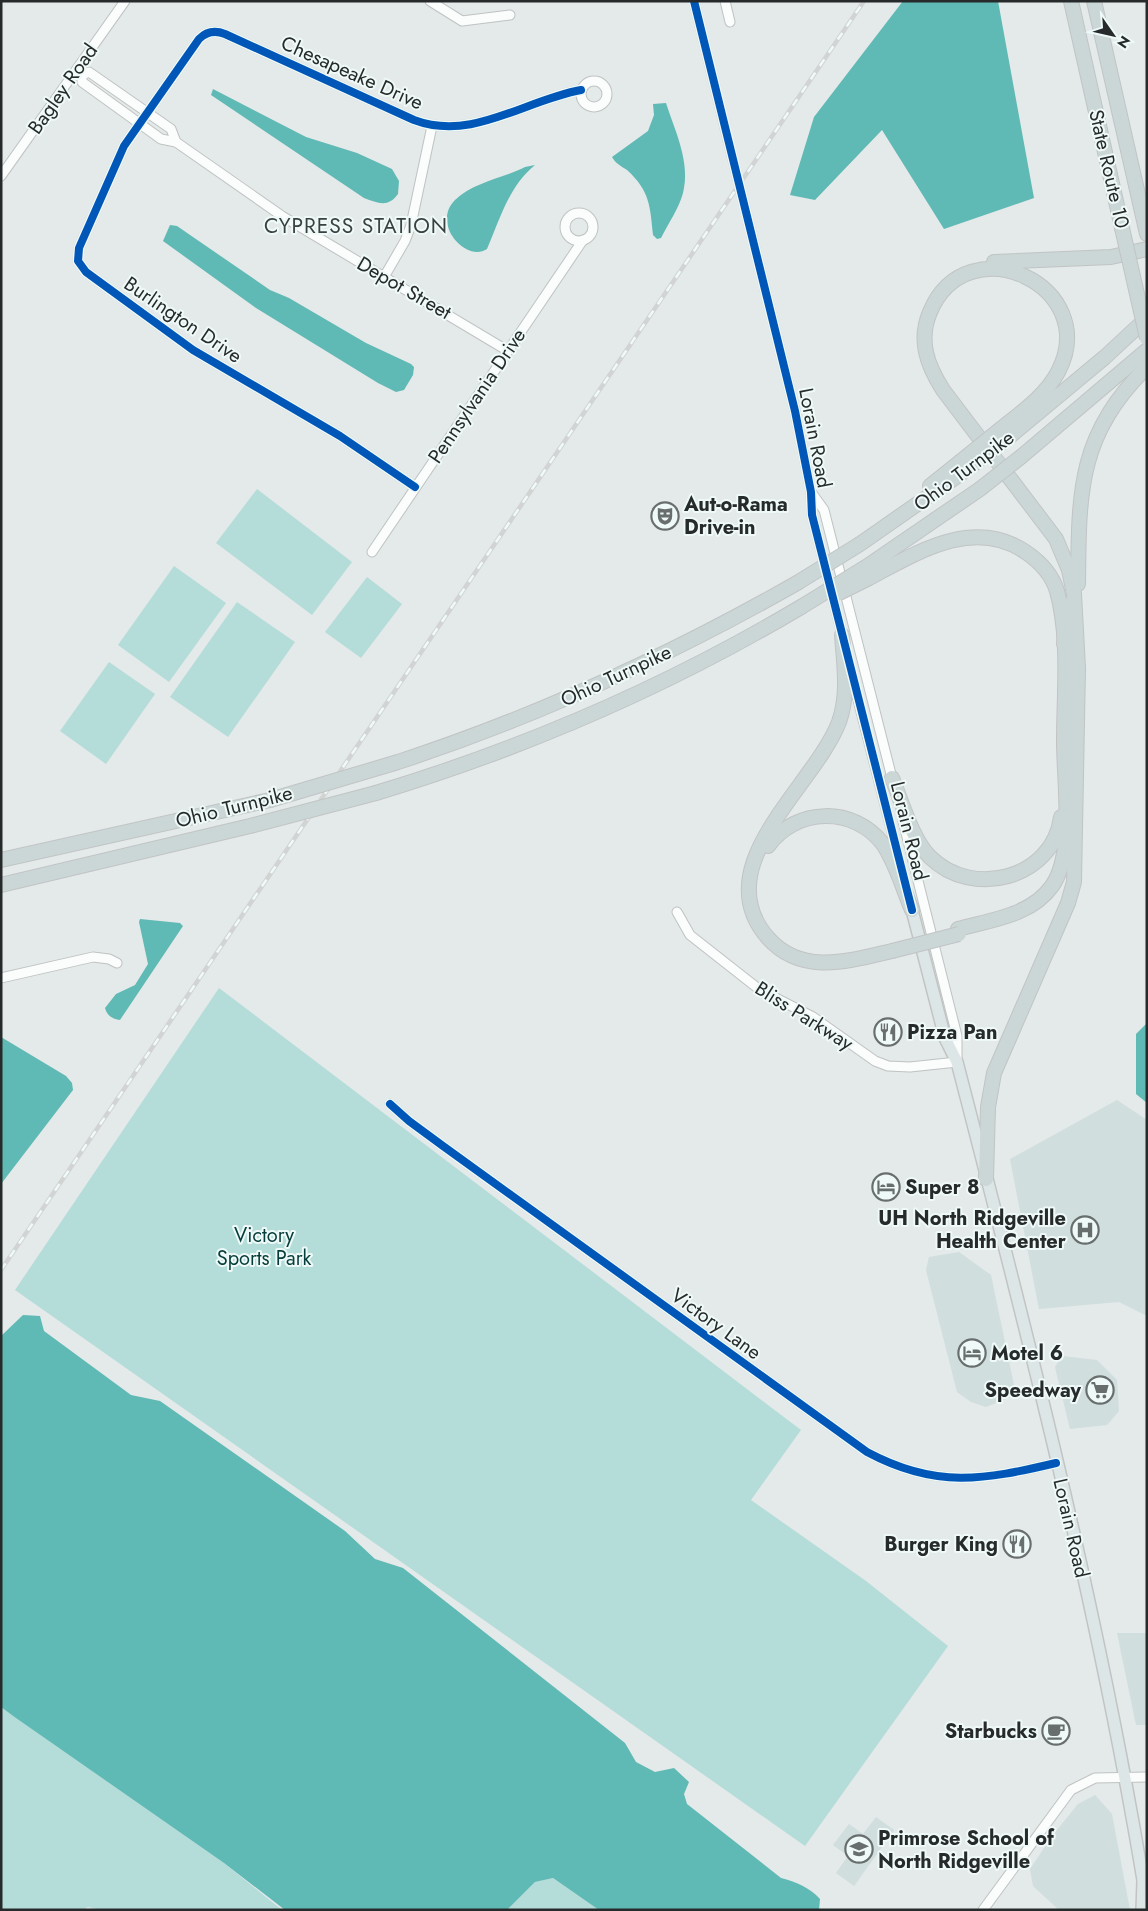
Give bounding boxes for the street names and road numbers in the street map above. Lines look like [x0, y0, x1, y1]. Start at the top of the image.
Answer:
street label: Chesapeake Drive [276, 29, 428, 117]
street label: Bagley Road [21, 38, 105, 140]
street label: State Route 10 [1081, 107, 1137, 231]
street label: Depot Street [351, 249, 457, 327]
street label: Burlington Drive [118, 270, 248, 370]
street label: Pennsylvania Drive [421, 323, 533, 469]
street label: Lorain Road [791, 386, 839, 490]
street label: Ohio Turnpike [908, 423, 1020, 519]
street label: Ohio Turnpike [556, 638, 676, 714]
street label: Ohio Turnpike [173, 778, 295, 836]
street label: Lorain Road [883, 778, 935, 884]
street label: Bliss Parkway [749, 974, 859, 1058]
street label: Victory Lane [665, 1281, 767, 1367]
street label: Lorain Road [1045, 1475, 1097, 1581]

